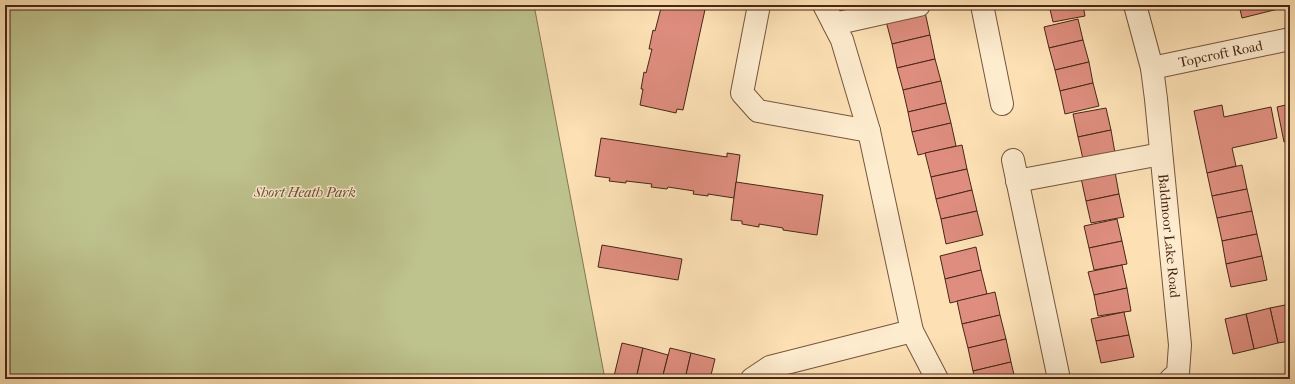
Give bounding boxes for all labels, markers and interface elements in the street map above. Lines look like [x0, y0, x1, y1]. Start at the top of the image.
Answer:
street label: Topcroft Road [1177, 37, 1265, 71]
street label: Baldmoor Lake Road [1154, 173, 1183, 299]
park label: Short Heath Park [253, 184, 356, 201]

